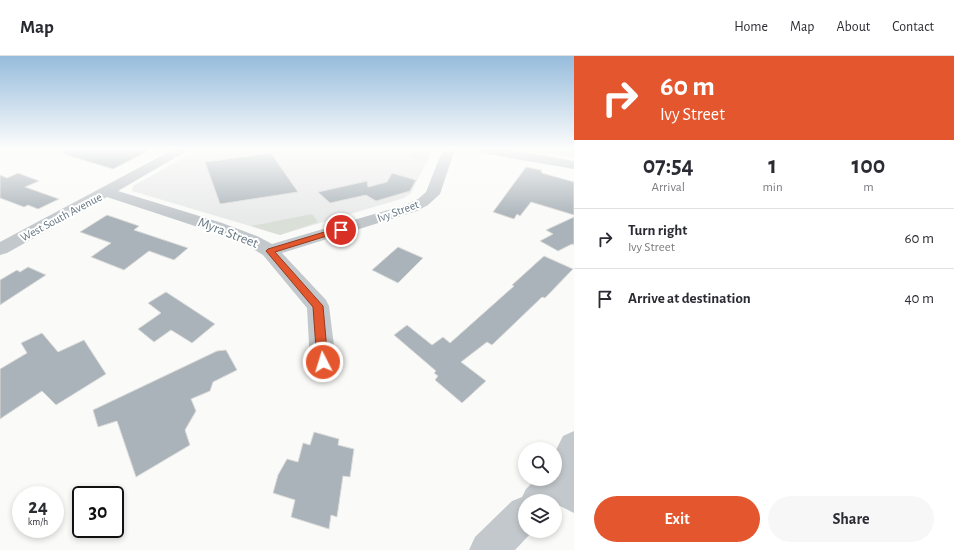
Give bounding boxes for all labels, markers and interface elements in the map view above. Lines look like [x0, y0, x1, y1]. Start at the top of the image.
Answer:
text: Map [20, 18, 54, 37]
text: Home [734, 20, 768, 34]
text: Map [790, 20, 814, 34]
text: About [836, 20, 870, 34]
text: Contact [892, 20, 934, 34]
icon: right [594, 72, 646, 124]
text: 60 m [660, 73, 715, 101]
text: Ivy Street [660, 106, 725, 124]
text: 07:54 [643, 154, 694, 178]
text: 1 [768, 154, 777, 178]
text: 100 [852, 154, 885, 178]
text: Arrival [652, 181, 685, 194]
text: min [762, 181, 783, 194]
text: m [863, 181, 874, 194]
street label: West South Avenue [18, 190, 104, 244]
street label: Ivy Street [376, 198, 421, 225]
pin [324, 213, 358, 247]
street label: Myra Street [196, 215, 260, 251]
icon: arrive [330, 219, 352, 241]
text: Turn right [628, 223, 687, 238]
icon: right [594, 228, 616, 250]
text: 60 m [905, 231, 934, 246]
text: Ivy Street [628, 241, 675, 254]
icon: arrive [594, 288, 616, 310]
text: Arrive at destination [628, 291, 751, 306]
text: 40 m [904, 291, 934, 306]
position arrow [302, 341, 344, 383]
map controls [518, 442, 562, 538]
button: search [518, 442, 562, 486]
speed limit sign: 30 [72, 486, 124, 538]
button: layers [518, 494, 562, 538]
button: Exit [594, 496, 760, 542]
button: Share [768, 496, 934, 542]
text: 24 [28, 497, 48, 517]
text: km/h [28, 517, 48, 527]

